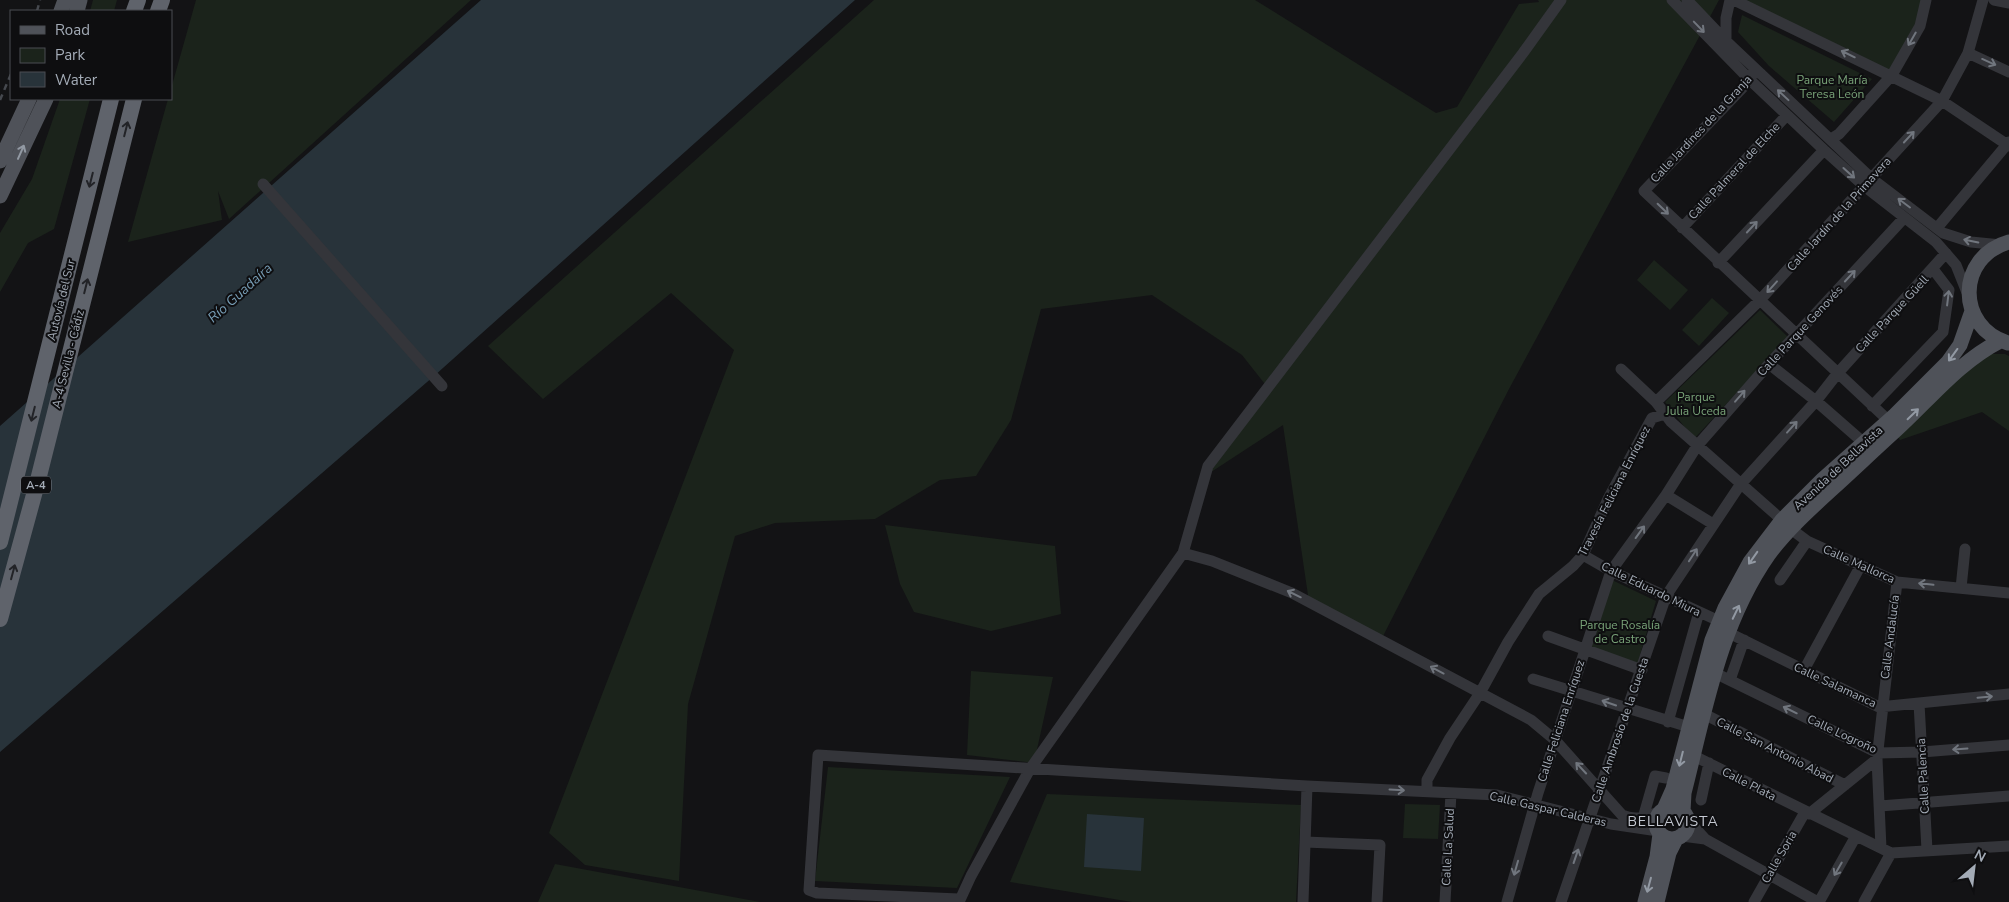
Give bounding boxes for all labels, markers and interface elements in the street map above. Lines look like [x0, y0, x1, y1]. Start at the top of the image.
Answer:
legend [10, 10, 172, 100]
text: Road [55, 20, 90, 40]
one-way arrow [1692, 21, 1704, 33]
one-way arrow [1907, 31, 1917, 46]
text: Park [55, 45, 85, 65]
one-way arrow [1841, 49, 1856, 58]
one-way arrow [1981, 58, 1996, 68]
text: Water [55, 70, 98, 90]
street label: Calle Jardines de la Granja [1647, 72, 1755, 186]
park label: Parque María Teresa León [1796, 72, 1868, 102]
one-way arrow [1777, 89, 1789, 101]
street label: Calle Palmeral de Elche [1685, 119, 1783, 223]
one-way arrow [122, 122, 132, 138]
one-way arrow [1903, 131, 1915, 144]
one-way arrow [17, 145, 27, 160]
street label: Calle Jardín de la Primavera [1783, 153, 1895, 275]
one-way arrow [1843, 167, 1856, 179]
one-way arrow [85, 171, 95, 187]
one-way arrow [1898, 198, 1911, 209]
one-way arrow [1656, 203, 1669, 215]
one-way arrow [1746, 221, 1758, 233]
one-way arrow [1964, 236, 1980, 245]
street label: Autovía del Sur [43, 257, 79, 342]
water label: Río Guadaíra [204, 259, 276, 327]
one-way arrow [1844, 270, 1856, 283]
street label: Calle Parque Güell [1852, 271, 1933, 356]
one-way arrow [82, 279, 91, 295]
one-way arrow [1766, 280, 1778, 293]
street label: Calle Parque Genovés [1754, 282, 1846, 380]
one-way arrow [1943, 291, 1953, 307]
street label: A-4 Sevilla - Cádiz [48, 308, 88, 410]
one-way arrow [1947, 348, 1958, 361]
park label: Parque Julia Uceda [1665, 389, 1726, 419]
one-way arrow [1735, 390, 1746, 403]
one-way arrow [28, 405, 37, 421]
one-way arrow [1906, 408, 1919, 420]
one-way arrow [1787, 421, 1798, 434]
street label: Avenida de Bellavista [1790, 422, 1886, 514]
street label: Travesía Feliciana Enríquez [1574, 423, 1654, 559]
road number: A-4 [21, 476, 51, 494]
one-way arrow [1635, 525, 1645, 539]
street label: Calle Mallorca [1820, 541, 1898, 587]
one-way arrow [1688, 549, 1698, 563]
one-way arrow [1748, 551, 1758, 565]
street label: Calle Eduardo Miura [1598, 558, 1704, 620]
one-way arrow [9, 565, 18, 581]
one-way arrow [1918, 580, 1934, 589]
one-way arrow [1287, 589, 1302, 598]
street label: Calle Andalucía [1877, 594, 1903, 680]
one-way arrow [1732, 605, 1741, 620]
park label: Parque Rosalía de Castro [1580, 617, 1660, 647]
street label: Calle Ambrosio de la Cuesta [1588, 655, 1652, 805]
street label: Calle Feliciana Enríquez [1534, 658, 1588, 784]
street label: Calle Salamanca [1791, 659, 1879, 711]
one-way arrow [1430, 665, 1445, 675]
one-way arrow [1977, 692, 1993, 701]
one-way arrow [1601, 698, 1617, 707]
one-way arrow [1783, 705, 1798, 715]
street label: Calle Logroño [1804, 711, 1880, 757]
street label: Calle San Antonio Abad [1714, 714, 1836, 786]
street label: Calle Palencia [1913, 738, 1933, 814]
one-way arrow [1953, 744, 1969, 753]
one-way arrow [1675, 750, 1685, 766]
one-way arrow [1575, 762, 1587, 774]
street label: Calle Plata [1719, 764, 1779, 804]
one-way arrow [1388, 785, 1405, 795]
street label: Calle Gaspar Calderas [1488, 788, 1608, 830]
street label: Calle La Salud [1438, 808, 1458, 886]
district label: BELLAVISTA [1627, 812, 1719, 831]
street label: Calle Soria [1758, 828, 1800, 886]
north arrow [1949, 842, 1999, 892]
text: N [1971, 845, 1989, 867]
one-way arrow [1572, 848, 1582, 864]
one-way arrow [1511, 860, 1520, 876]
one-way arrow [1832, 862, 1842, 876]
one-way arrow [1644, 877, 1653, 893]

